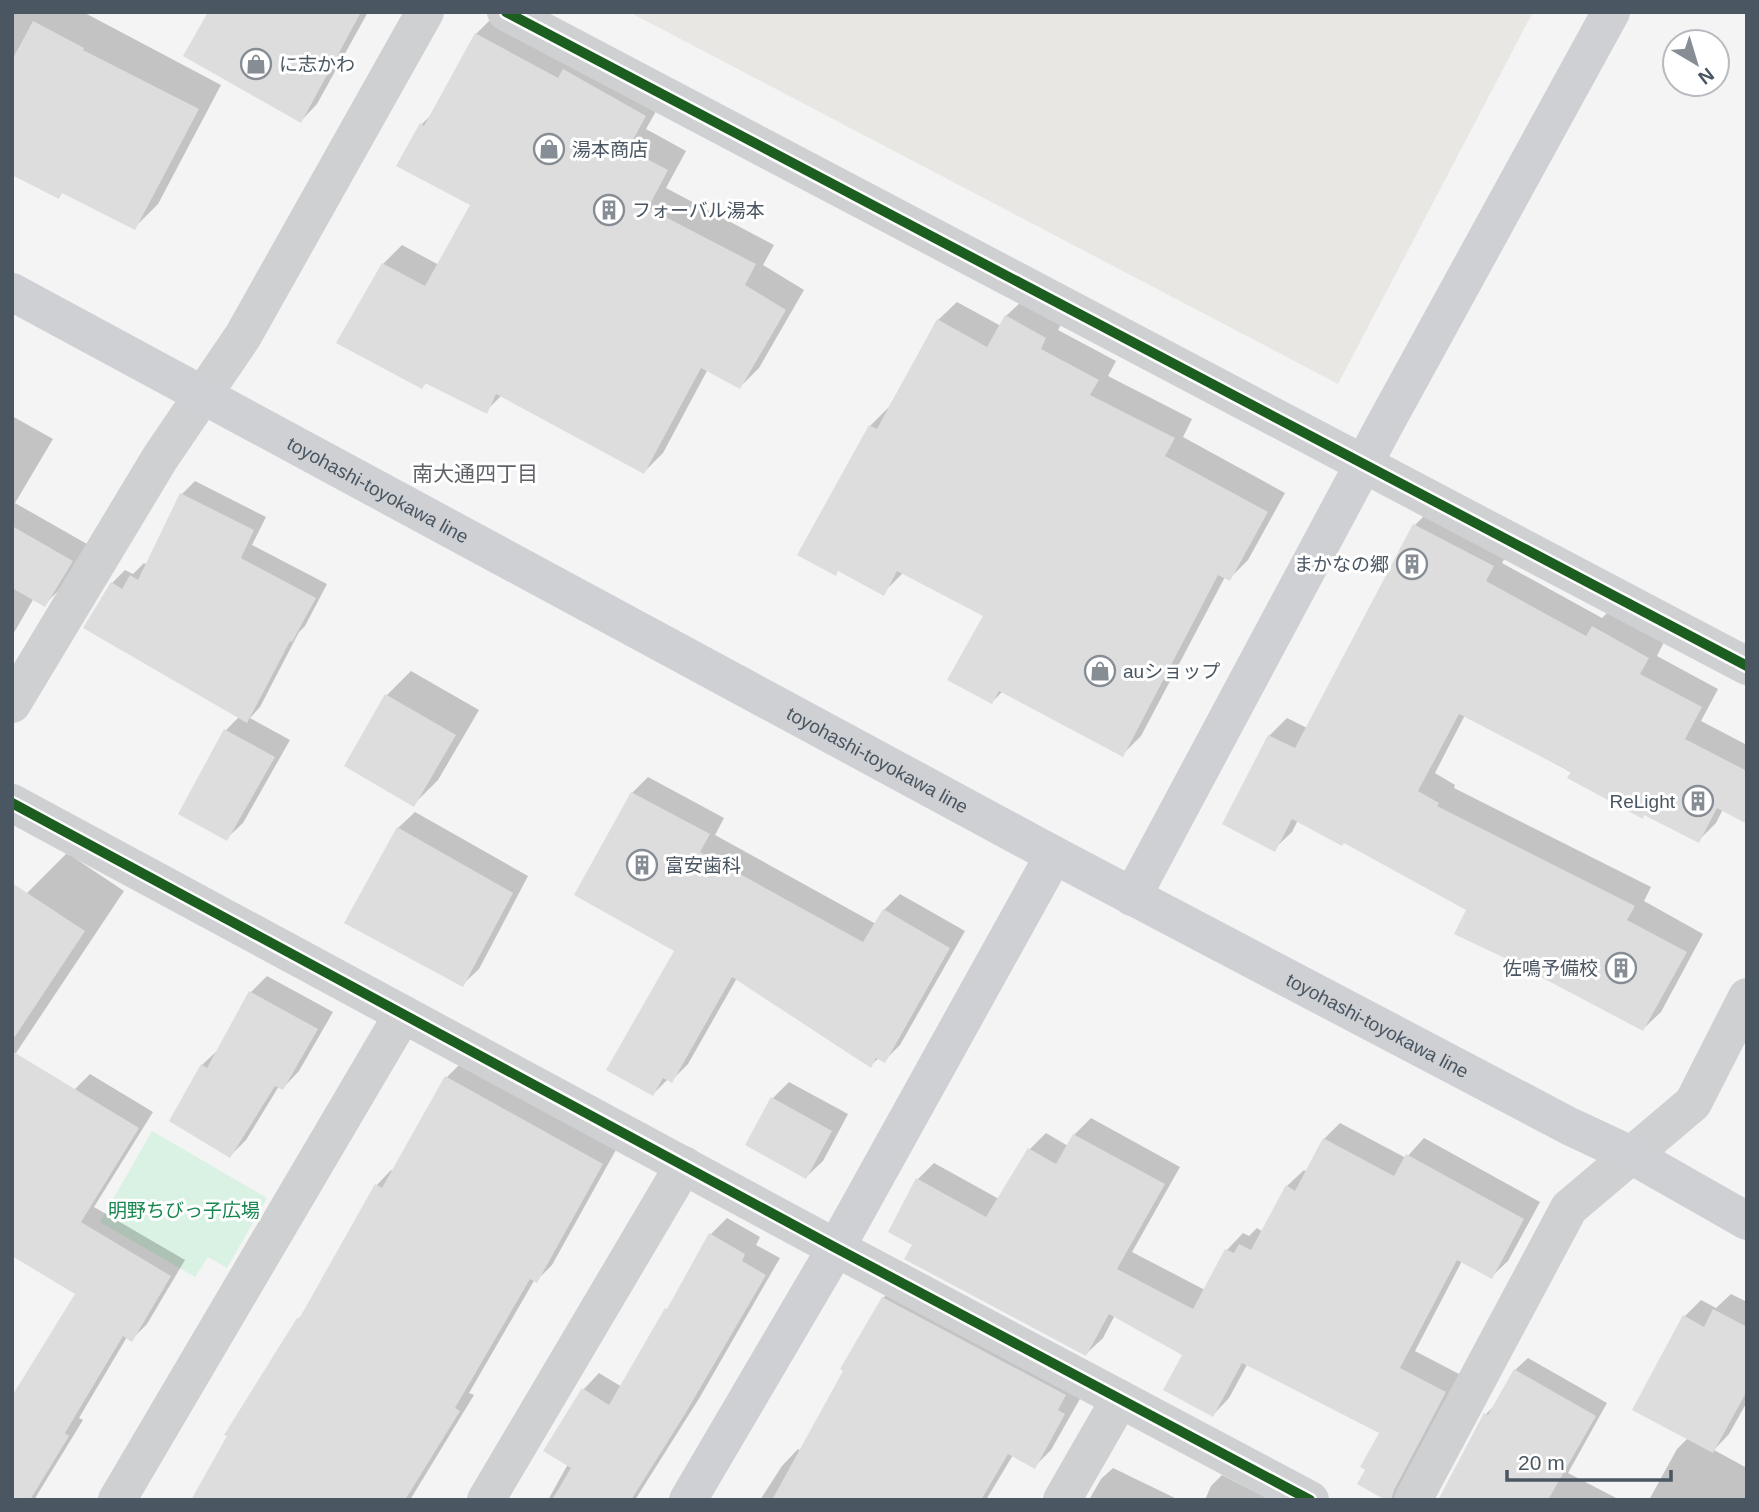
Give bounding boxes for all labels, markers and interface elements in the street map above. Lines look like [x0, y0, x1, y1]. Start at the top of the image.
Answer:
north arrow [1661, 28, 1731, 98]
shop icon: に志かわ [239, 47, 273, 81]
place label: に志かわ [279, 54, 355, 75]
text: N [1694, 64, 1718, 89]
shop icon: 湯本商店 [532, 132, 566, 166]
place label: 湯本商店 [572, 139, 648, 160]
building icon: フォーバル湯本 [592, 193, 626, 227]
place label: フォーバル湯本 [632, 200, 765, 221]
street label: toyohashi-toyokawa line [284, 432, 472, 547]
district label: 南大通四丁目 [412, 462, 538, 485]
building icon: まかなの郷 [1395, 547, 1429, 581]
place label: まかなの郷 [1294, 554, 1389, 575]
shop icon: auショップ [1083, 654, 1117, 688]
place label: auショップ [1123, 661, 1220, 682]
street label: toyohashi-toyokawa line [783, 702, 972, 817]
building icon: ReLight [1681, 784, 1715, 818]
place label: ReLight [1610, 791, 1676, 812]
building icon: 富安歯科 [625, 848, 659, 882]
place label: 富安歯科 [665, 855, 741, 876]
building icon: 佐鳴予備校 [1604, 951, 1638, 985]
place label: 佐鳴予備校 [1503, 958, 1598, 979]
street label: toyohashi-toyokawa line [1283, 969, 1472, 1082]
park label: 明野ちびっ子広場 [108, 1200, 260, 1221]
scale bar [1507, 1438, 1672, 1482]
text: 20 m [1518, 1451, 1565, 1474]

